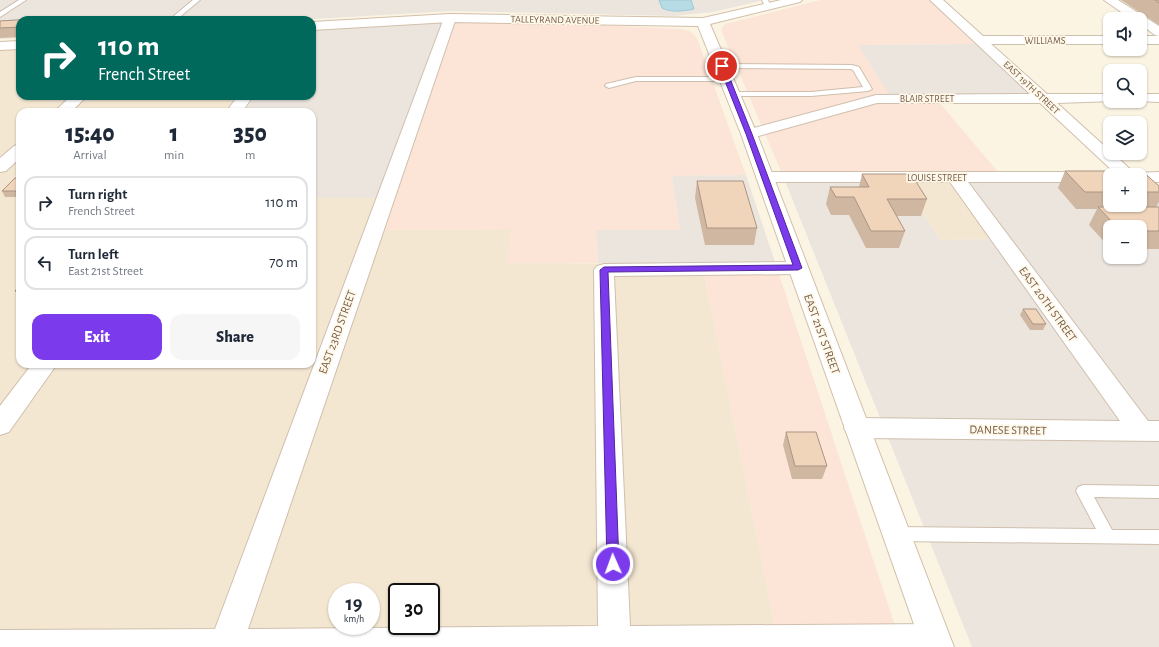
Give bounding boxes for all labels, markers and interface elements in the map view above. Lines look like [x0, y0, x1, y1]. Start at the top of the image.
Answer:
map controls [1103, 12, 1147, 264]
button: sound [1103, 12, 1147, 56]
street label: TALLEYRAND AVENUE [511, 14, 600, 26]
icon: right [32, 32, 84, 84]
text: 110 m [98, 33, 160, 61]
street label: WILLIAMS [1025, 36, 1066, 46]
pin [705, 49, 739, 83]
icon: arrive [711, 55, 733, 77]
street label: EAST 19TH STREET [1001, 59, 1061, 116]
button: search [1103, 64, 1147, 108]
text: French Street [98, 66, 190, 84]
street label: BLAIR STREET [900, 94, 954, 104]
button: layers [1103, 116, 1147, 160]
text: 15:40 [65, 122, 115, 146]
text: 1 [170, 122, 178, 146]
text: 350 [233, 122, 267, 146]
text: Arrival [73, 149, 107, 162]
text: min [164, 149, 184, 162]
text: m [245, 149, 255, 162]
button: + [1103, 168, 1147, 212]
street label: LOUISE STREET [907, 173, 967, 183]
text: Turn right [68, 187, 127, 202]
icon: right [34, 192, 56, 214]
text: 110 m [265, 195, 298, 210]
text: French Street [68, 205, 135, 218]
button: − [1103, 220, 1147, 264]
text: Turn left [68, 247, 119, 262]
icon: left [34, 252, 56, 274]
text: 70 m [269, 255, 298, 270]
street label: EAST 20TH STREET [1017, 264, 1079, 344]
text: East 21st Street [68, 265, 143, 278]
street label: EAST 23RD STREET [316, 288, 358, 376]
street label: EAST 21ST STREET [802, 292, 842, 376]
button: Exit [32, 314, 162, 360]
button: Share [170, 314, 300, 360]
street label: DANESE STREET [969, 423, 1047, 437]
position arrow [592, 543, 634, 585]
speed limit sign: 30 [388, 583, 440, 635]
text: 19 [346, 594, 362, 614]
text: km/h [344, 614, 364, 624]

